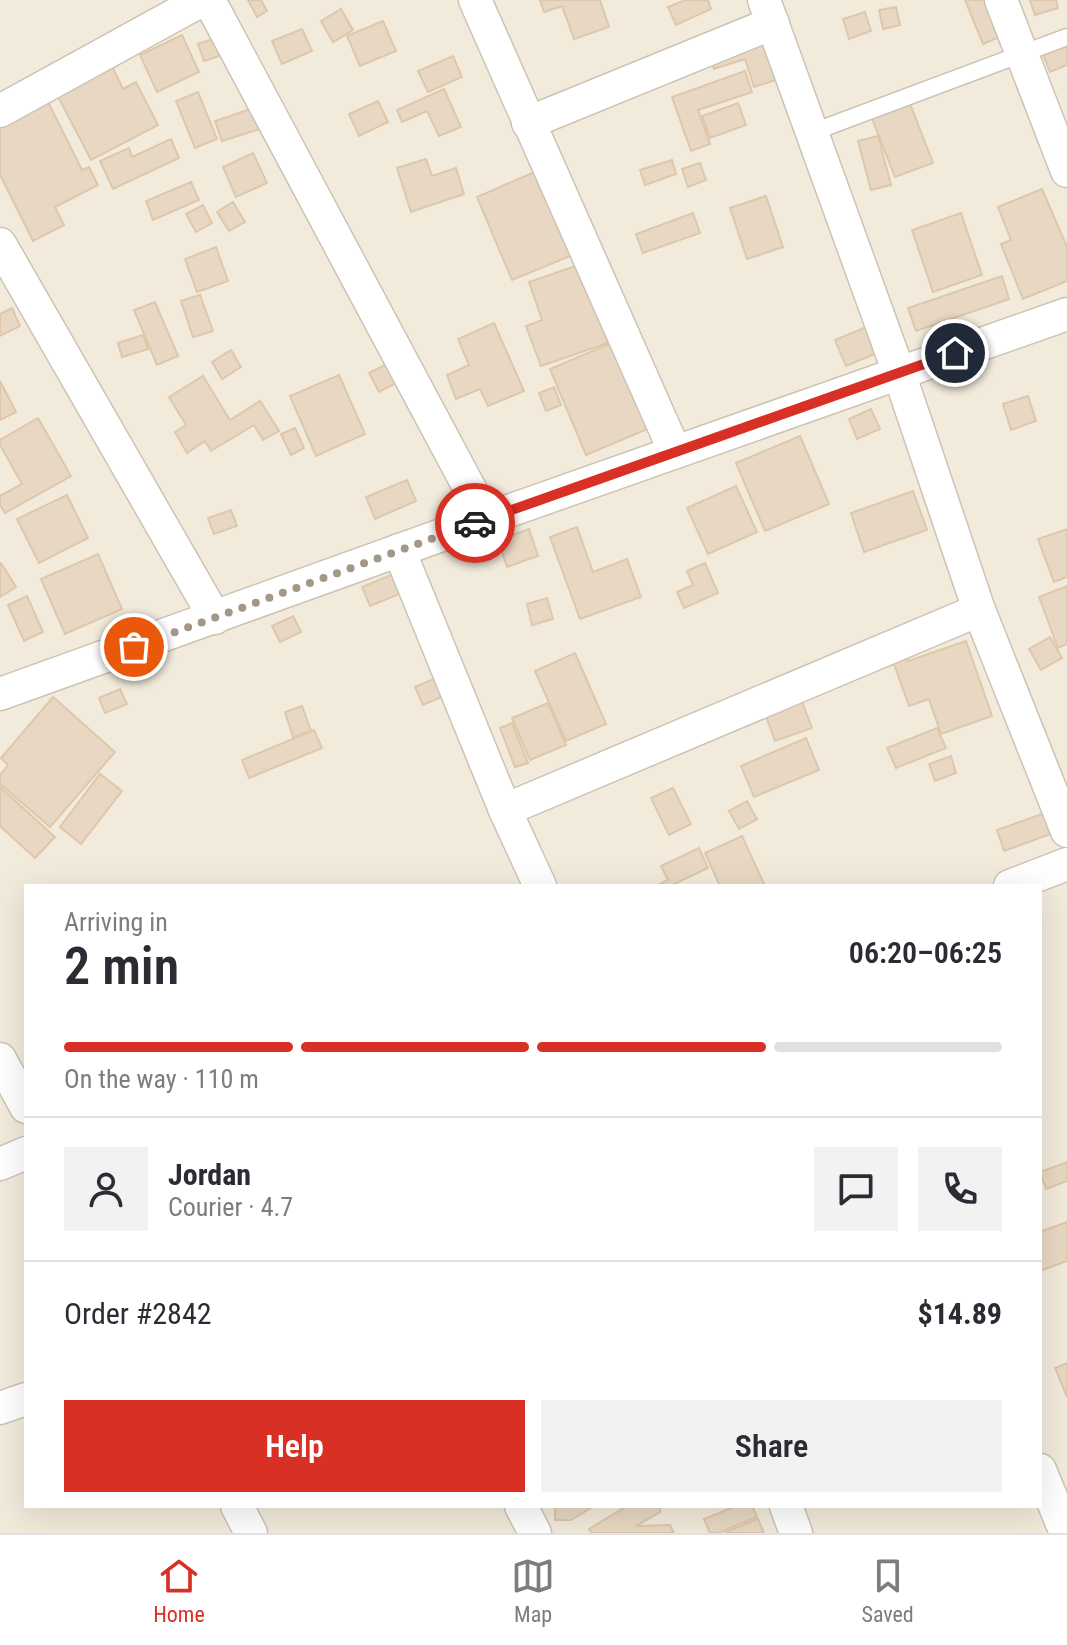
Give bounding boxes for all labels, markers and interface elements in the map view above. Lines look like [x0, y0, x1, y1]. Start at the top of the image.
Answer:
pin [921, 319, 989, 387]
icon: home [933, 331, 977, 375]
courier [435, 483, 515, 563]
icon: car [453, 501, 497, 545]
pin [100, 613, 168, 681]
icon: bag [112, 625, 156, 669]
text: Arriving in [64, 907, 168, 937]
text: 06:20–06:25 [849, 935, 1002, 970]
text: 2 min [64, 936, 179, 997]
text: On the way · 110 m [64, 1064, 259, 1094]
button: person [64, 1147, 148, 1231]
button: chat [814, 1147, 898, 1231]
button: phone [918, 1147, 1002, 1231]
text: Jordan [168, 1157, 251, 1192]
text: Courier · 4.7 [168, 1192, 293, 1222]
text: Order #2842 [64, 1296, 212, 1331]
text: $14.89 [917, 1296, 1002, 1331]
button: Help [64, 1400, 525, 1492]
button: Share [541, 1400, 1002, 1492]
tab: Home [153, 1554, 205, 1627]
tab: Map [511, 1554, 555, 1627]
tab: Saved [862, 1554, 914, 1627]

